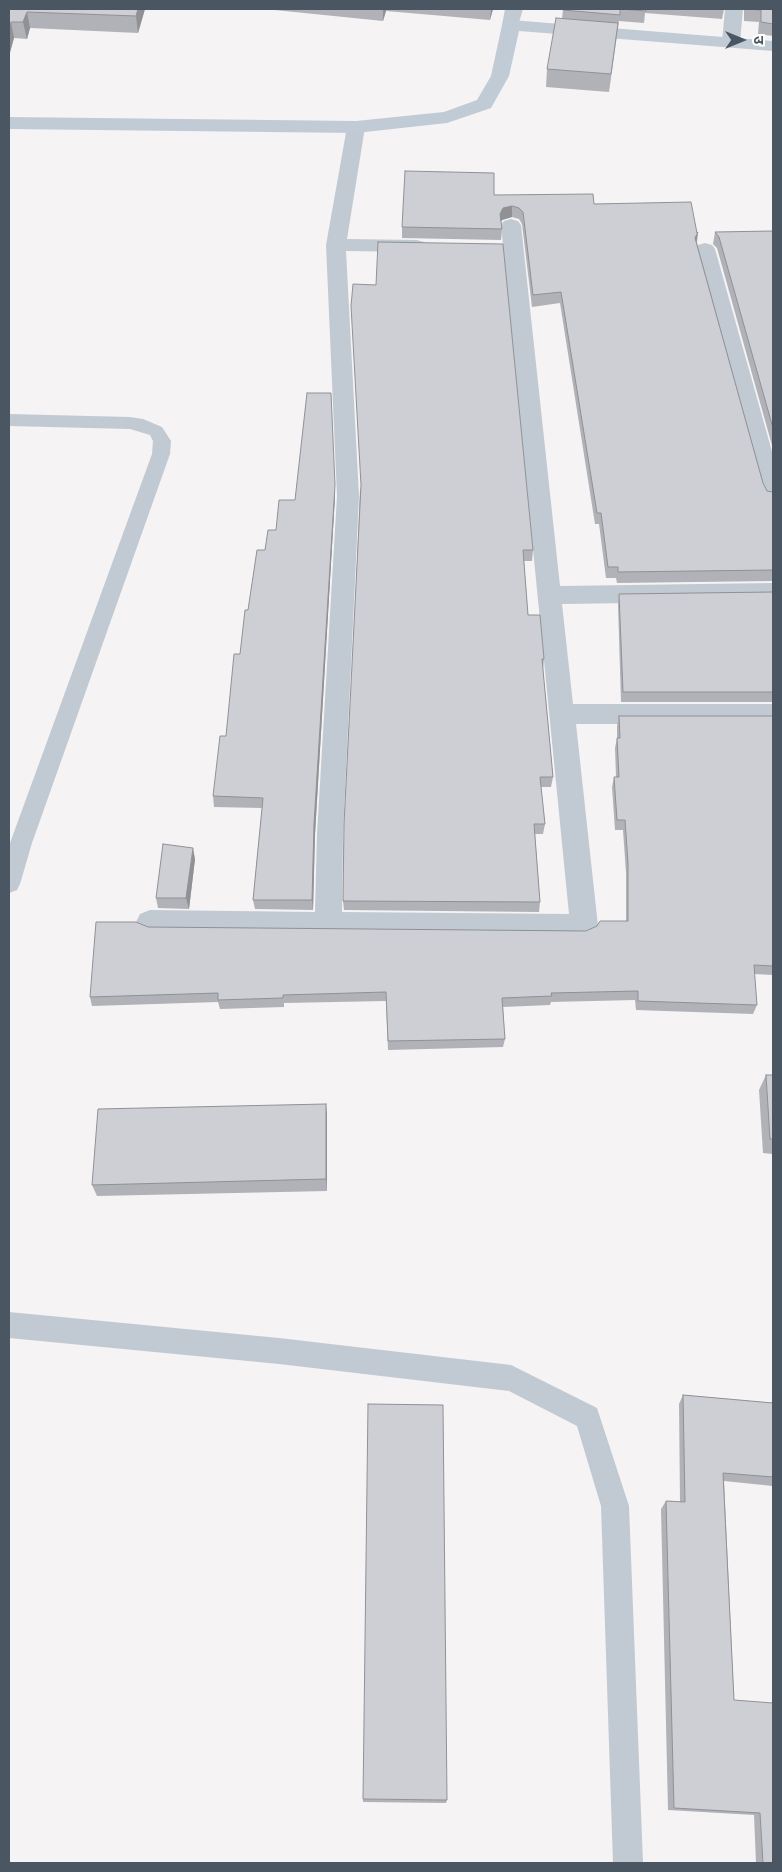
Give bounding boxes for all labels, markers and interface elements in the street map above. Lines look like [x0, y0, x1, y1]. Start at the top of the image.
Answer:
north arrow [717, 15, 767, 65]
text: उ [749, 36, 766, 44]

